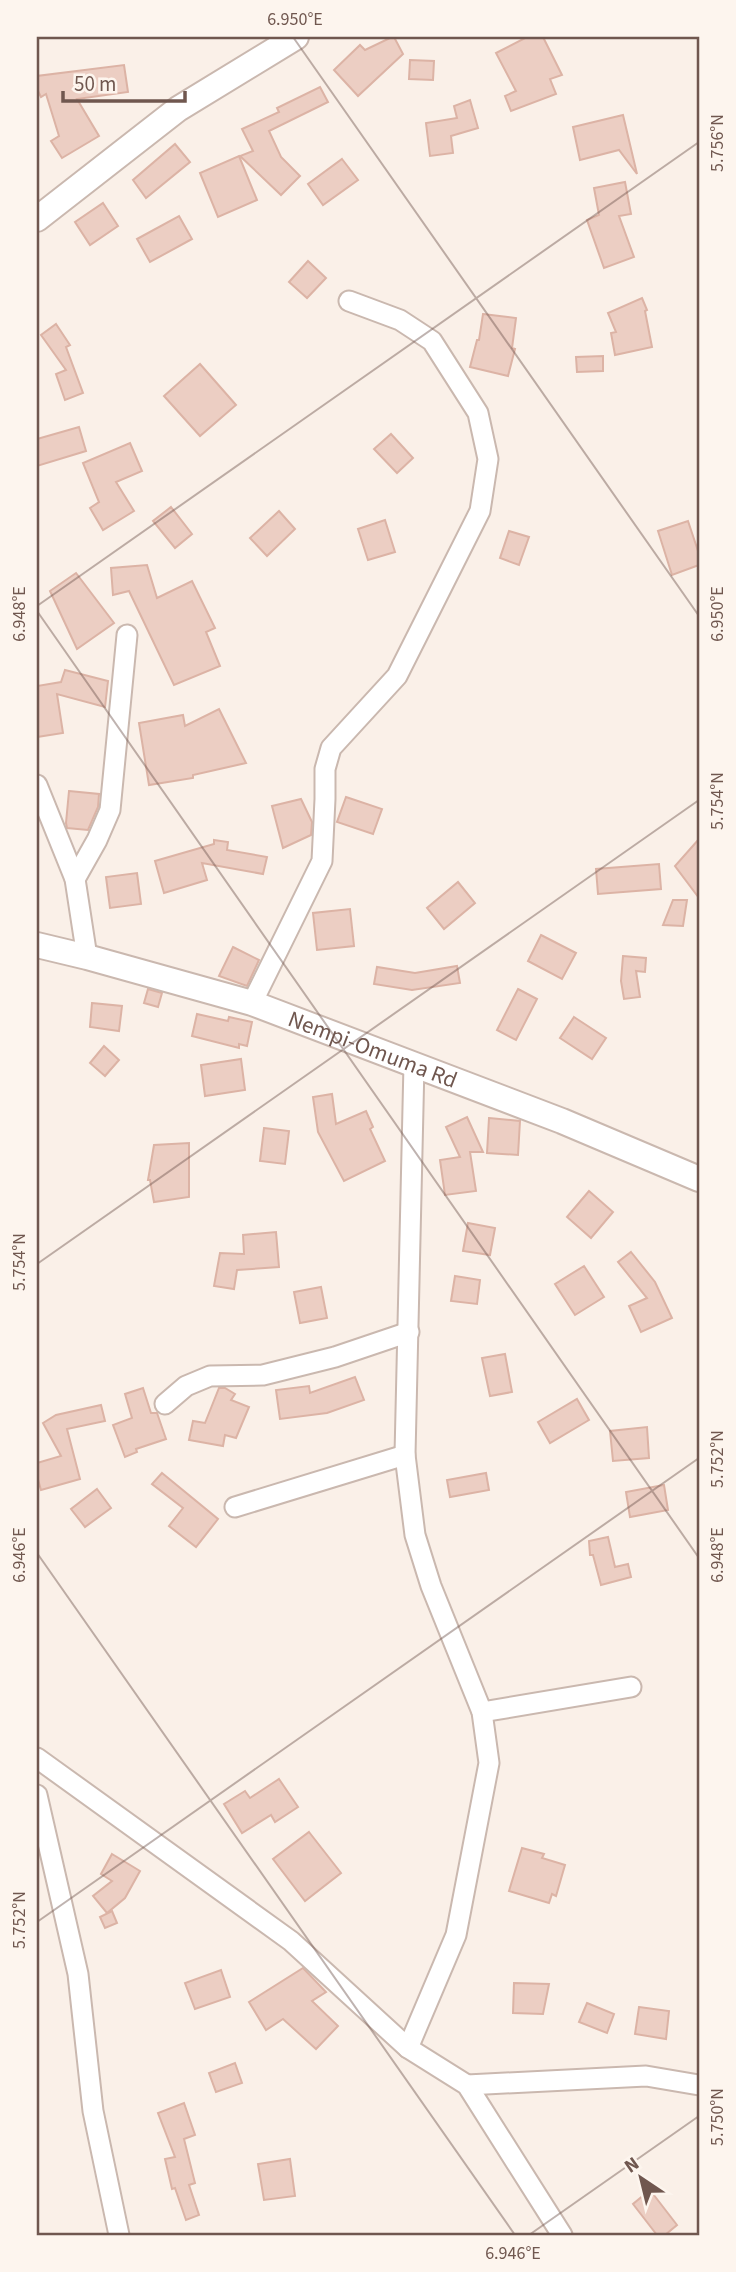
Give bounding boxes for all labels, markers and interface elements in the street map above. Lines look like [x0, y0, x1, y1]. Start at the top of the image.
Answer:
text: 6.950°E [267, 7, 323, 32]
scale bar [63, 60, 186, 104]
text: 50 m [74, 69, 116, 99]
text: 5.756°N [705, 114, 730, 172]
text: 6.948°E [7, 586, 32, 642]
text: 6.950°E [705, 586, 730, 642]
text: 5.754°N [705, 772, 730, 830]
street label: Nempi-Omuma Rd [283, 1002, 462, 1096]
text: 5.754°N [7, 1233, 32, 1291]
text: 5.752°N [705, 1430, 730, 1488]
text: 6.946°E [7, 1527, 32, 1583]
text: 6.948°E [705, 1527, 730, 1583]
text: 5.752°N [7, 1891, 32, 1949]
text: 5.750°N [705, 2088, 730, 2146]
north arrow [606, 2142, 676, 2212]
text: N [619, 2151, 645, 2180]
text: 6.946°E [485, 2241, 541, 2266]

